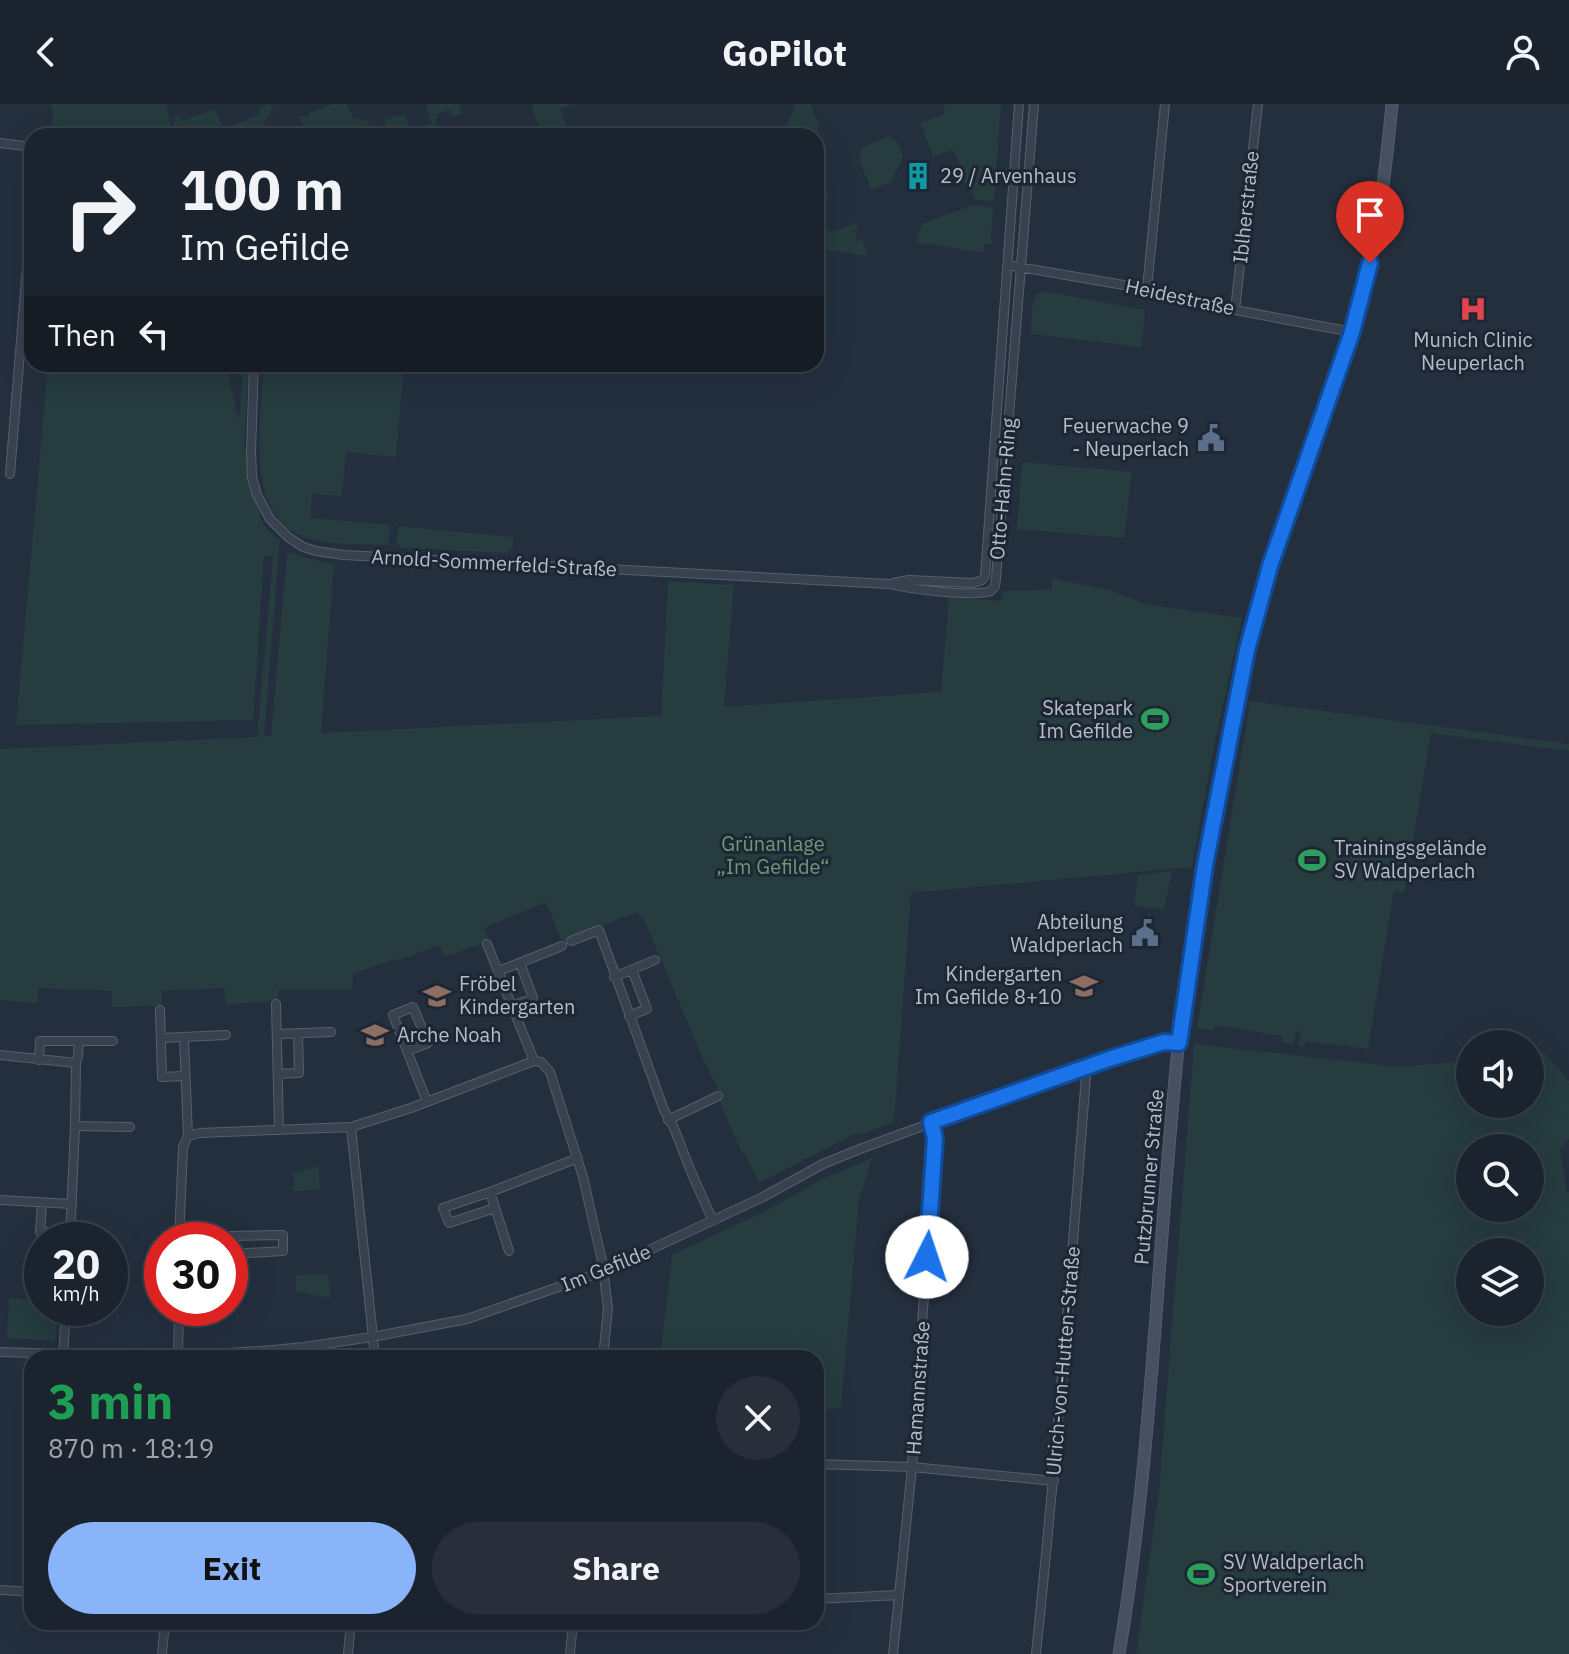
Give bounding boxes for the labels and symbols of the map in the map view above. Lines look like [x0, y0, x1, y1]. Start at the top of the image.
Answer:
street label: Iblherstraße [1226, 149, 1265, 265]
building icon: 29 / Arvenhaus [903, 161, 933, 191]
place label: 29 / Arvenhaus [940, 162, 1077, 189]
pin [1336, 181, 1404, 263]
street label: Heidestraße [1123, 272, 1237, 321]
hospital icon: Munich Clinic Neuperlach [1458, 294, 1488, 324]
place label: Munich Clinic Neuperlach [1413, 326, 1533, 376]
place label: Feuerwache 9 - Neuperlach [1063, 412, 1189, 462]
street label: Otto-Hahn-Ring [983, 416, 1022, 561]
public building icon: Feuerwache 9 - Neuperlach [1196, 423, 1226, 453]
street label: Arnold-Sommerfeld-Straße [371, 543, 618, 582]
place label: Skatepark Im Gefilde [1039, 694, 1133, 744]
sports icon: Skatepark Im Gefilde [1140, 704, 1170, 734]
park label: Grünanlage „Im Gefilde“ [717, 830, 829, 880]
place label: Trainingsgelände SV Waldperlach [1334, 834, 1487, 884]
sports icon: Trainingsgelände SV Waldperlach [1297, 845, 1327, 875]
place label: Abteilung Waldperlach [1010, 908, 1123, 958]
public building icon: Abteilung Waldperlach [1130, 918, 1160, 948]
place label: Kindergarten Im Gefilde 8+10 [915, 960, 1062, 1010]
place label: Fröbel Kindergarten [459, 970, 575, 1020]
school or university icon: Kindergarten Im Gefilde 8+10 [1069, 971, 1099, 1001]
school or university icon: Fröbel Kindergarten [422, 981, 452, 1011]
school or university icon: Arche Noah [360, 1020, 390, 1050]
place label: Arche Noah [397, 1021, 502, 1048]
street label: Putzbrunner Straße [1127, 1088, 1170, 1266]
position arrow [885, 1215, 969, 1299]
speed limit sign: 30 [144, 1222, 248, 1326]
street label: Im Gefilde [557, 1237, 655, 1298]
street label: Ulrich-von-Hutten-Straße [1039, 1245, 1086, 1477]
street label: Hamannstraße [899, 1320, 936, 1456]
place label: SV Waldperlach Sportverein [1223, 1548, 1364, 1598]
sports icon: SV Waldperlach Sportverein [1186, 1559, 1216, 1589]

